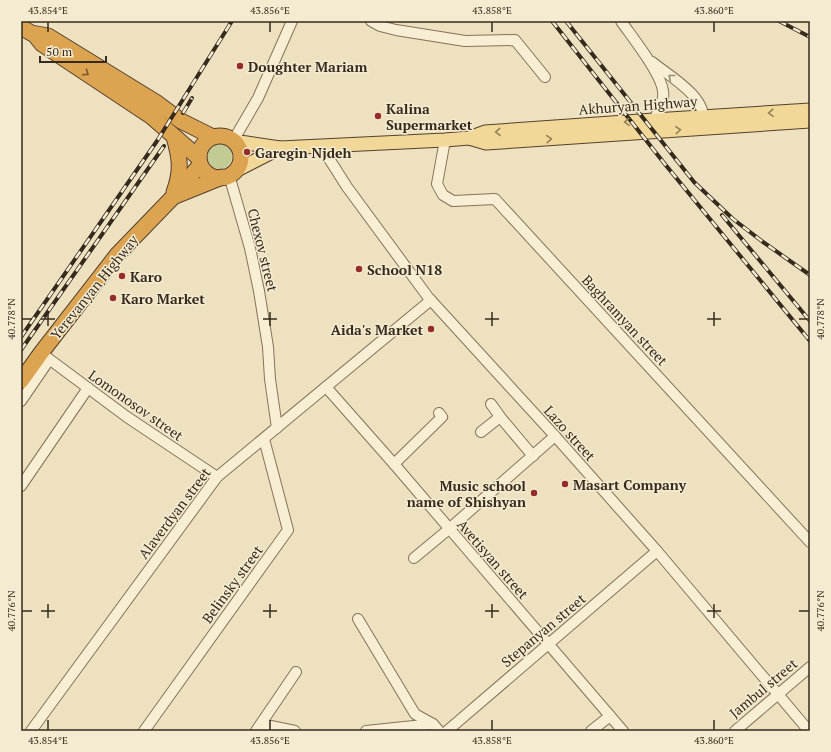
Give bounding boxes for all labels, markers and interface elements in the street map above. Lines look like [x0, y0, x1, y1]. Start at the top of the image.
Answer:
text: 43.854°E [28, 4, 68, 17]
text: 43.856°E [250, 4, 290, 17]
text: 43.858°E [472, 4, 512, 17]
text: 43.860°E [694, 4, 734, 17]
scale bar [40, 38, 106, 64]
text: 50 m [46, 44, 73, 59]
place label: Doughter Mariam [248, 57, 367, 76]
marker: Doughter Mariam [235, 61, 245, 71]
one-way arrow [82, 68, 89, 75]
one-way arrow [669, 75, 676, 82]
street label: Akhuryan Highway [578, 91, 699, 119]
place label: Kalina Supermarket [386, 99, 473, 134]
one-way arrow [768, 108, 774, 117]
marker: Kalina Supermarket [373, 111, 383, 121]
one-way arrow [624, 117, 630, 126]
one-way arrow [675, 126, 681, 135]
one-way arrow [495, 127, 501, 136]
one-way arrow [546, 135, 552, 144]
place label: Garegin Njdeh [255, 143, 352, 162]
marker: Garegin Njdeh [242, 147, 252, 157]
street label: Chexov street [243, 206, 283, 294]
street label: Yerevanyan Highway [46, 230, 143, 343]
place label: School N18 [367, 260, 442, 279]
marker: School N18 [354, 264, 364, 274]
place label: Karo [130, 267, 162, 286]
marker: Karo [117, 271, 127, 281]
street label: Baghramyan street [578, 271, 673, 370]
place label: Karo Market [121, 289, 205, 308]
marker: Karo Market [108, 293, 118, 303]
text: 40.778°N [5, 298, 18, 340]
text: 40.778°N [814, 298, 827, 340]
place label: Aida's Market [331, 320, 423, 339]
marker: Aida's Market [426, 324, 436, 334]
street label: Lomonosov street [85, 365, 188, 445]
street label: Lazo street [540, 401, 601, 465]
street label: Alaverdyan street [133, 463, 215, 563]
place label: Masart Company [573, 475, 687, 494]
place label: Music school name of Shishyan [407, 476, 526, 511]
marker: Masart Company [560, 479, 570, 489]
marker: Music school name of Shishyan [529, 488, 539, 498]
street label: Avetisyan street [453, 515, 533, 603]
street label: Belinsky street [197, 541, 267, 627]
street label: Stepanyan street [497, 589, 590, 671]
text: 40.776°N [5, 590, 18, 632]
text: 40.776°N [814, 590, 827, 632]
street label: Jambul street [725, 653, 802, 722]
text: 43.854°E [28, 734, 68, 747]
text: 43.856°E [250, 734, 290, 747]
text: 43.858°E [472, 734, 512, 747]
text: 43.860°E [694, 734, 734, 747]

